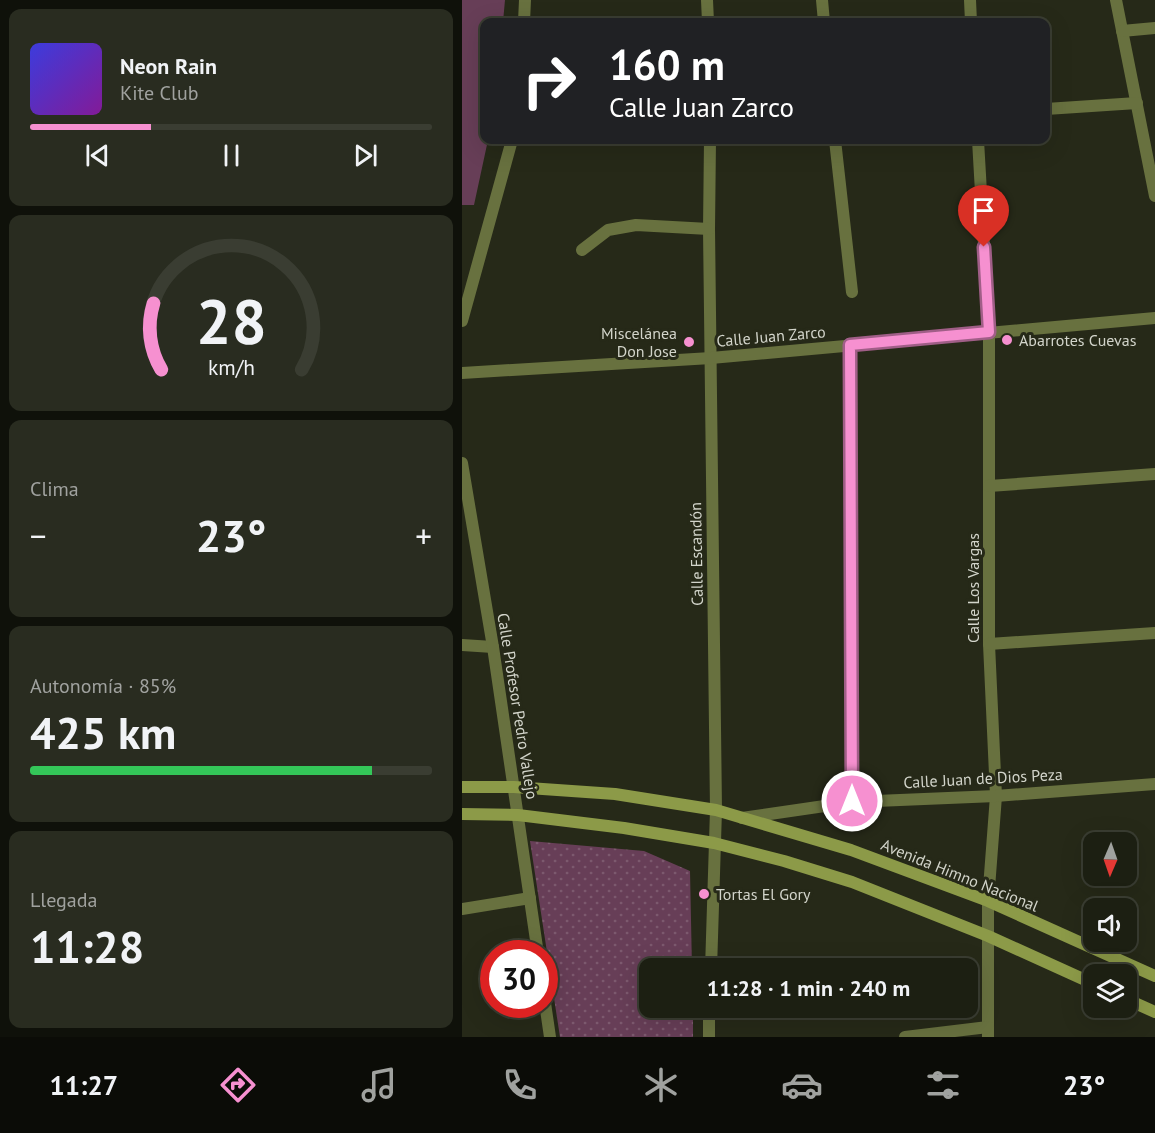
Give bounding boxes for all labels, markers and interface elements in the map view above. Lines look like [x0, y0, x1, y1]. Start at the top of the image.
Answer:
text: 160 m [609, 37, 725, 92]
icon: right [510, 42, 588, 120]
text: Neon Rain [120, 52, 217, 80]
text: Kite Club [120, 80, 198, 106]
text: Calle Juan Zarco [609, 90, 794, 124]
icon: previous [81, 139, 114, 172]
icon: pause [215, 139, 248, 172]
icon: next [349, 139, 382, 172]
pin [958, 185, 1009, 247]
icon: arrive [967, 194, 1000, 227]
text: 28 [196, 280, 266, 361]
street label: Calle Juan Zarco [716, 321, 826, 351]
place label: Miscelánea Don Jose [601, 323, 677, 361]
place label: Abarrotes Cuevas [1019, 330, 1137, 350]
marker: Abarrotes Cuevas [1000, 333, 1014, 347]
marker: Miscelánea Don Jose [682, 335, 696, 349]
text: km/h [207, 353, 254, 381]
text: Clima [30, 476, 79, 502]
street label: Calle Escandón [685, 502, 707, 606]
text: 23° [196, 506, 266, 564]
text: − [30, 514, 47, 557]
text: + [415, 514, 432, 557]
street label: Calle Los Vargas [963, 533, 983, 643]
street label: Calle Profesor Pedro Vallejo [493, 611, 543, 801]
text: Autonomía · 85% [30, 673, 176, 699]
text: 425 km [30, 703, 176, 761]
street label: Calle Juan de Dios Peza [903, 764, 1063, 792]
position arrow [820, 769, 884, 833]
north arrow [1083, 832, 1137, 886]
map controls [1083, 832, 1137, 1018]
street label: Avenida Himno Nacional [878, 834, 1042, 916]
place label: Tortas El Gory [716, 884, 811, 904]
text: Llegada [30, 887, 97, 913]
marker: Tortas El Gory [697, 887, 711, 901]
button: sound [1083, 898, 1137, 952]
text: 11:28 [30, 917, 144, 975]
speed limit sign: 30 [480, 940, 558, 1018]
button: layers [1083, 964, 1137, 1018]
text: 11:28 · 1 min · 240 m [707, 974, 910, 1002]
icon: directions [217, 1064, 259, 1106]
icon: music [358, 1064, 400, 1106]
icon: phone [499, 1064, 541, 1106]
icon: climate [640, 1064, 682, 1106]
icon: car [781, 1064, 823, 1106]
icon: filters [922, 1064, 964, 1106]
text: 11:27 [50, 1068, 118, 1102]
text: 23° [1063, 1068, 1105, 1102]

